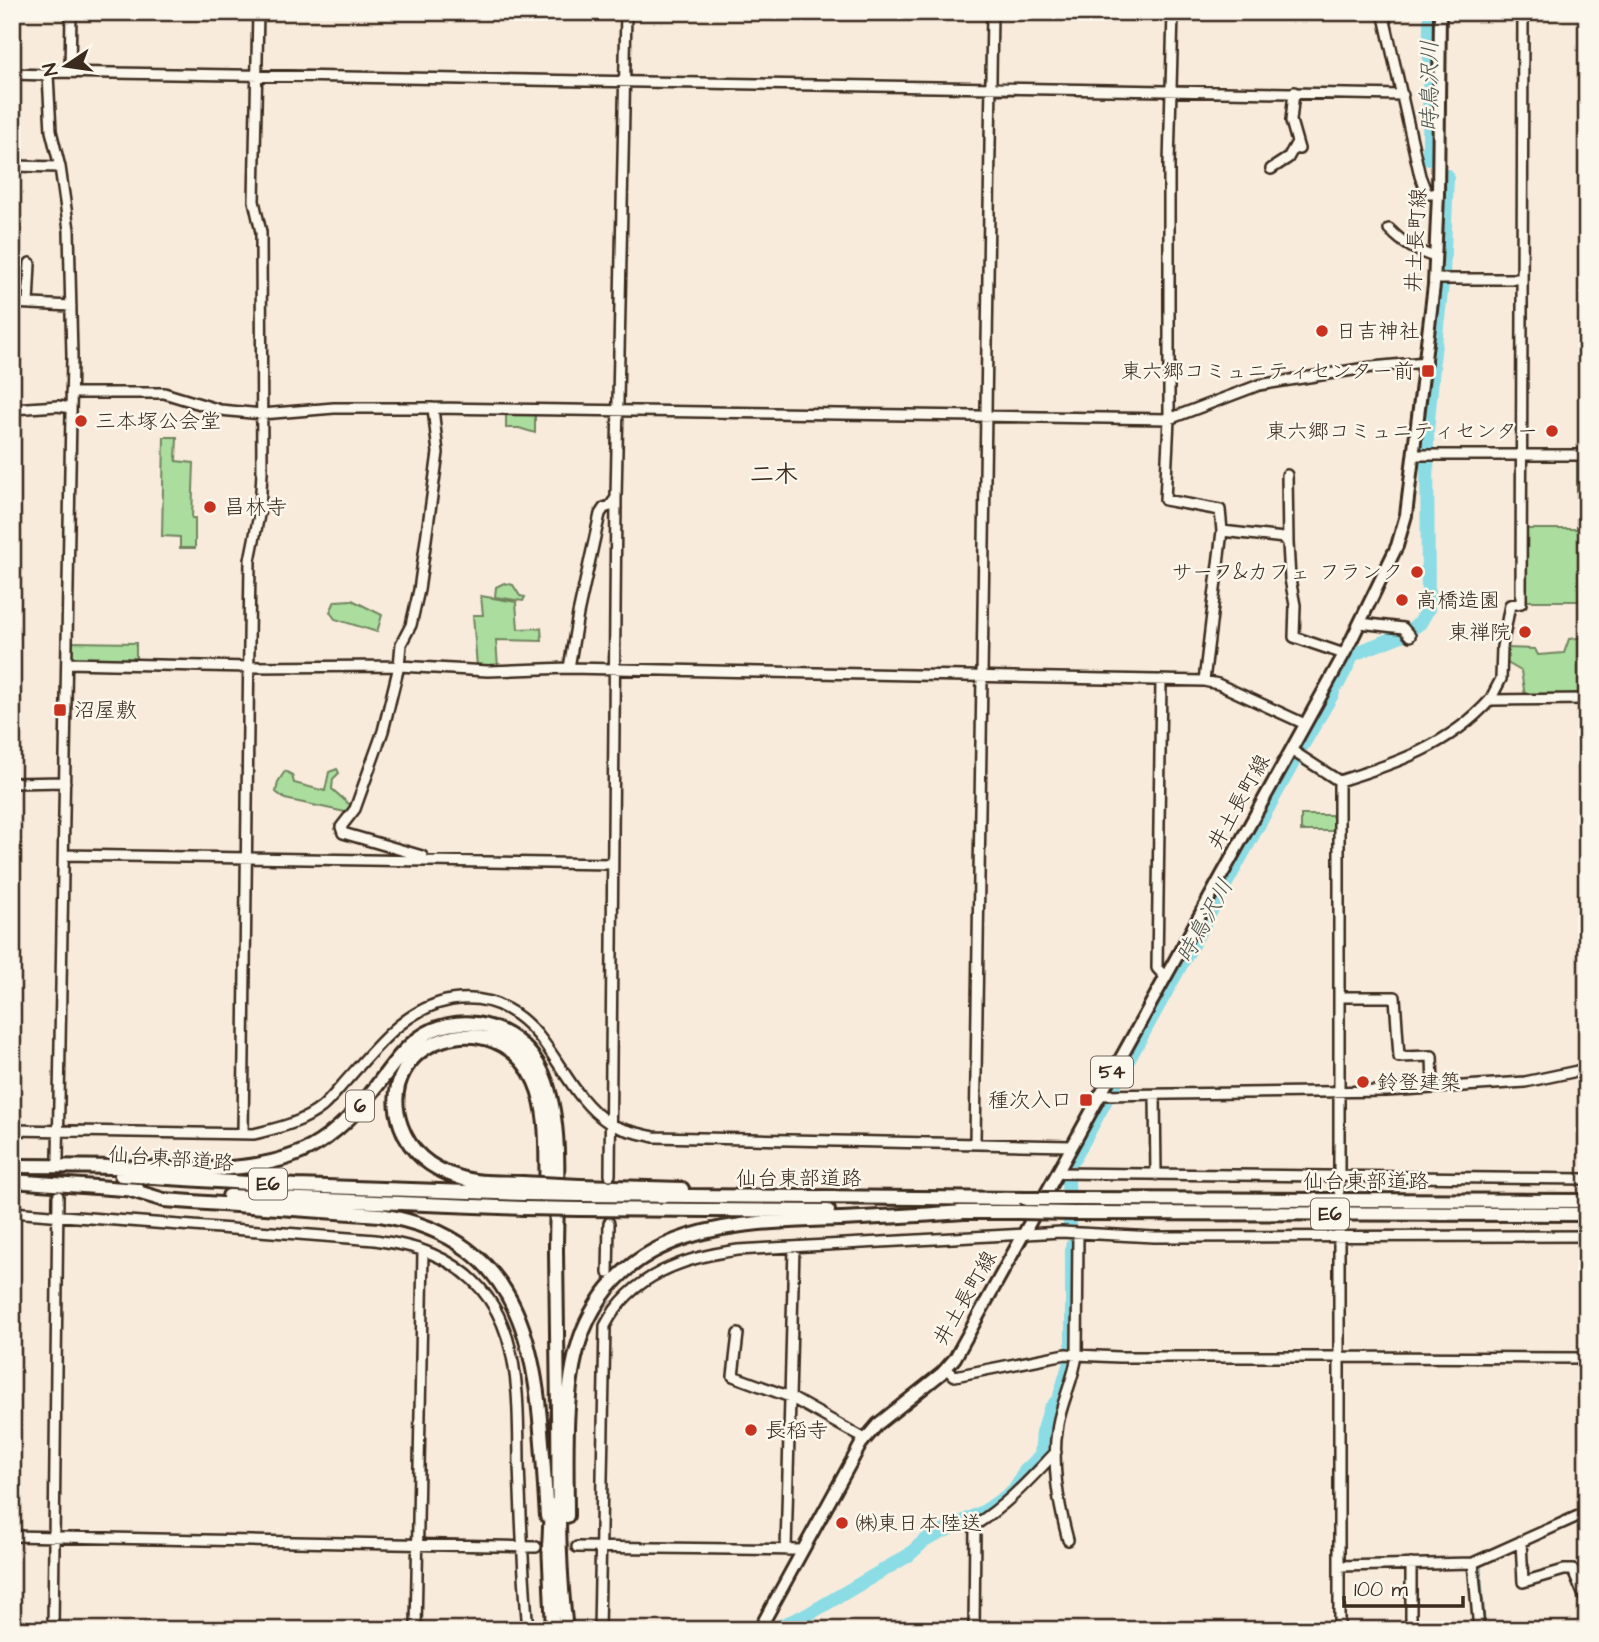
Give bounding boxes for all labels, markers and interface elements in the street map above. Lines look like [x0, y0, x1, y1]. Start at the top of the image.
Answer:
north arrow [32, 32, 102, 102]
water label: 時鳥沢川 [1414, 40, 1446, 132]
text: N [36, 61, 65, 78]
street label: 井土長町線 [1399, 187, 1433, 293]
place label: 日吉神社 [1336, 317, 1420, 346]
marker: 日吉神社 [1314, 323, 1330, 339]
place label: 東六郷コミュニティセンター前 [1121, 357, 1414, 386]
marker: 東六郷コミュニティセンター前 [1420, 363, 1436, 379]
place label: 三本塚公会堂 [95, 407, 221, 436]
marker: 三本塚公会堂 [73, 413, 89, 429]
place label: 東六郷コミュニティセンター [1266, 417, 1538, 446]
marker: 東六郷コミュニティセンター [1544, 423, 1560, 439]
district label: 二木 [750, 458, 798, 492]
place label: 昌林寺 [224, 493, 287, 522]
marker: 昌林寺 [202, 499, 218, 515]
place label: サーフ&カフェ フランク [1171, 558, 1403, 587]
marker: サーフ&カフェ フランク [1409, 564, 1425, 580]
place label: 高橋造園 [1416, 586, 1500, 615]
marker: 高橋造園 [1394, 592, 1410, 608]
place label: 東禅院 [1448, 618, 1511, 647]
marker: 東禅院 [1517, 624, 1533, 640]
place label: 沼屋敷 [74, 696, 137, 725]
marker: 沼屋敷 [52, 702, 68, 718]
street label: 井土長町線 [1201, 749, 1277, 855]
water label: 時鳥沢川 [1169, 873, 1241, 969]
road number: 54 [1091, 1056, 1133, 1088]
place label: 鈴登建築 [1377, 1068, 1461, 1097]
marker: 鈴登建築 [1355, 1074, 1371, 1090]
place label: 種次入口 [988, 1086, 1072, 1115]
road number: 6 [346, 1090, 374, 1122]
marker: 種次入口 [1078, 1092, 1094, 1108]
street label: 仙台東部道路 [107, 1140, 235, 1178]
street label: 仙台東部道路 [736, 1164, 862, 1193]
street label: 仙台東部道路 [1303, 1167, 1429, 1196]
road number: E6 [249, 1168, 287, 1200]
road number: E6 [1311, 1198, 1349, 1230]
street label: 井土長町線 [926, 1245, 1004, 1351]
place label: 長稻寺 [765, 1416, 828, 1445]
marker: 長稻寺 [743, 1422, 759, 1438]
place label: ㈱東日本陸送 [856, 1509, 982, 1538]
marker: ㈱東日本陸送 [834, 1515, 850, 1531]
scale bar [1344, 1565, 1462, 1609]
text: 100 m [1354, 1575, 1409, 1604]

